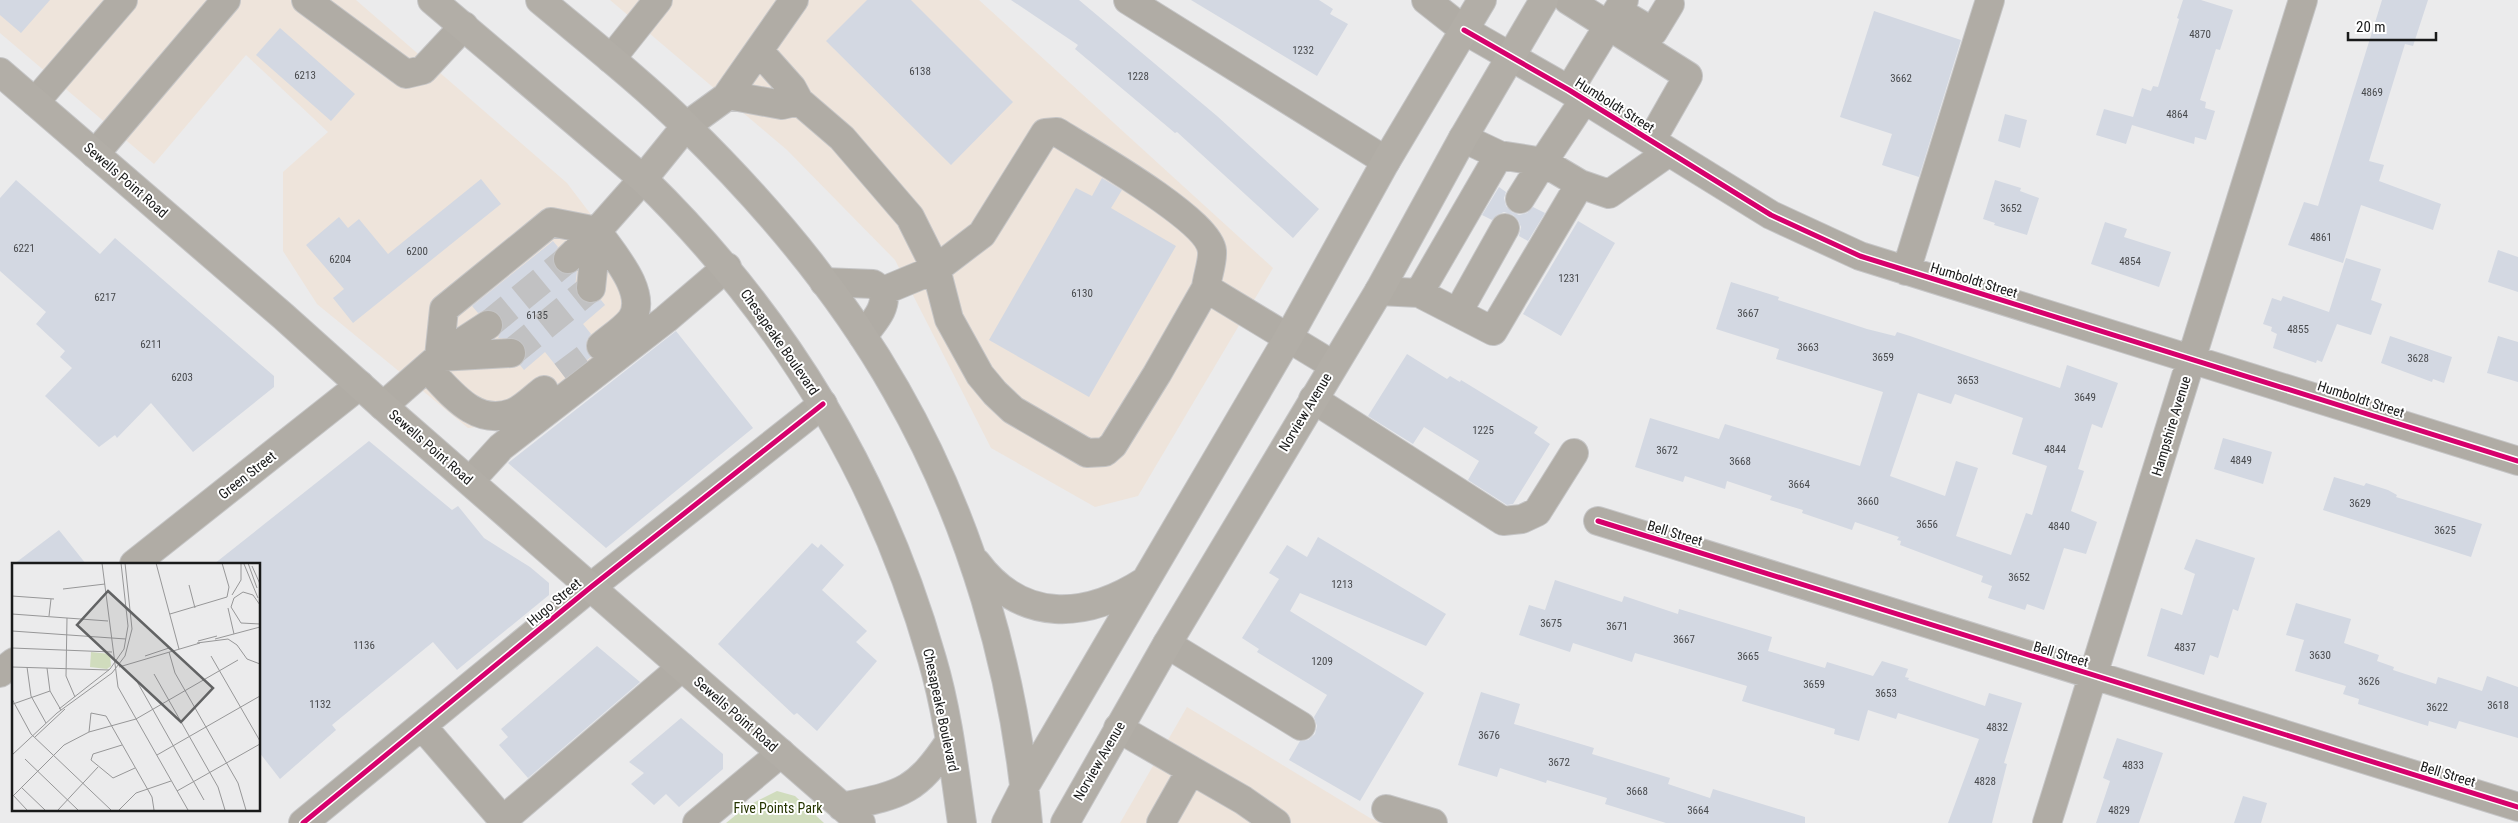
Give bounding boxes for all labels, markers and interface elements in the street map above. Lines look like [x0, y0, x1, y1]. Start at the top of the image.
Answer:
scale bar [2348, 10, 2436, 42]
text: 20 m [2356, 18, 2386, 36]
house number: 4870 [2189, 28, 2211, 41]
house number: 1232 [1292, 44, 1314, 57]
house number: 6138 [909, 65, 931, 78]
house number: 6213 [294, 69, 316, 82]
house number: 1228 [1127, 70, 1149, 83]
house number: 3662 [1890, 72, 1912, 85]
street label: Humboldt Street [1572, 74, 1658, 136]
house number: 4869 [2361, 86, 2383, 99]
house number: 4864 [2166, 108, 2188, 121]
street label: Sewells Point Road [81, 139, 171, 221]
house number: 3652 [2000, 202, 2022, 215]
house number: 4861 [2310, 231, 2332, 244]
house number: 6221 [13, 242, 35, 255]
house number: 6200 [406, 245, 428, 258]
house number: 6204 [329, 253, 351, 266]
house number: 4854 [2119, 255, 2141, 268]
street label: Humboldt Street [1929, 259, 2019, 301]
house number: 1231 [1558, 272, 1580, 285]
street label: Chesapeake Boulevard [738, 286, 822, 398]
house number: 6130 [1071, 287, 1093, 300]
house number: 6217 [94, 291, 116, 304]
house number: 3667 [1737, 307, 1759, 320]
house number: 6135 [526, 309, 548, 322]
house number: 4855 [2287, 323, 2309, 336]
house number: 6211 [140, 338, 162, 351]
house number: 3663 [1797, 341, 1819, 354]
house number: 3659 [1872, 351, 1894, 364]
house number: 3628 [2407, 352, 2429, 365]
street label: Norview Avenue [1275, 370, 1335, 454]
house number: 6203 [171, 371, 193, 384]
house number: 3653 [1957, 374, 1979, 387]
street label: Hampshire Avenue [2148, 374, 2194, 478]
street label: Humboldt Street [2316, 377, 2406, 421]
house number: 3649 [2074, 391, 2096, 404]
street label: Sewells Point Road [386, 406, 476, 488]
house number: 1225 [1472, 424, 1494, 437]
house number: 4844 [2044, 443, 2066, 456]
house number: 3672 [1656, 444, 1678, 457]
street label: Green Street [215, 448, 279, 502]
house number: 4849 [2230, 454, 2252, 467]
house number: 3668 [1729, 455, 1751, 468]
house number: 3664 [1788, 478, 1810, 491]
house number: 3660 [1857, 495, 1879, 508]
house number: 3629 [2349, 497, 2371, 510]
street label: Bell Street [1646, 517, 1704, 549]
house number: 3656 [1916, 518, 1938, 531]
house number: 4840 [2048, 520, 2070, 533]
house number: 3625 [2434, 524, 2456, 537]
inset map [12, 563, 260, 810]
house number: 3652 [2008, 571, 2030, 584]
street label: Hugo Street [524, 575, 584, 629]
house number: 1213 [1331, 578, 1353, 591]
house number: 3675 [1540, 617, 1562, 630]
house number: 3671 [1606, 620, 1628, 633]
house number: 3667 [1673, 633, 1695, 646]
street label: Bell Street [2032, 638, 2090, 670]
house number: 1136 [353, 639, 375, 652]
house number: 4837 [2174, 641, 2196, 654]
street label: Chesapeake Boulevard [920, 647, 962, 773]
house number: 3630 [2309, 649, 2331, 662]
house number: 3665 [1737, 650, 1759, 663]
house number: 1209 [1311, 655, 1333, 668]
street label: Sewells Point Road [691, 673, 781, 755]
house number: 3626 [2358, 675, 2380, 688]
house number: 3659 [1803, 678, 1825, 691]
house number: 3653 [1875, 687, 1897, 700]
house number: 1132 [309, 698, 331, 711]
house number: 3618 [2487, 699, 2509, 712]
house number: 3622 [2426, 701, 2448, 714]
street label: Norview Avenue [1070, 718, 1128, 803]
house number: 4832 [1986, 721, 2008, 734]
house number: 3676 [1478, 729, 1500, 742]
house number: 3672 [1548, 756, 1570, 769]
street label: Bell Street [2419, 758, 2477, 790]
house number: 4833 [2122, 759, 2144, 772]
house number: 4828 [1974, 775, 1996, 788]
house number: 3668 [1626, 785, 1648, 798]
park label: Five Points Park [733, 800, 823, 816]
house number: 3664 [1687, 804, 1709, 817]
house number: 4829 [2108, 804, 2130, 817]

